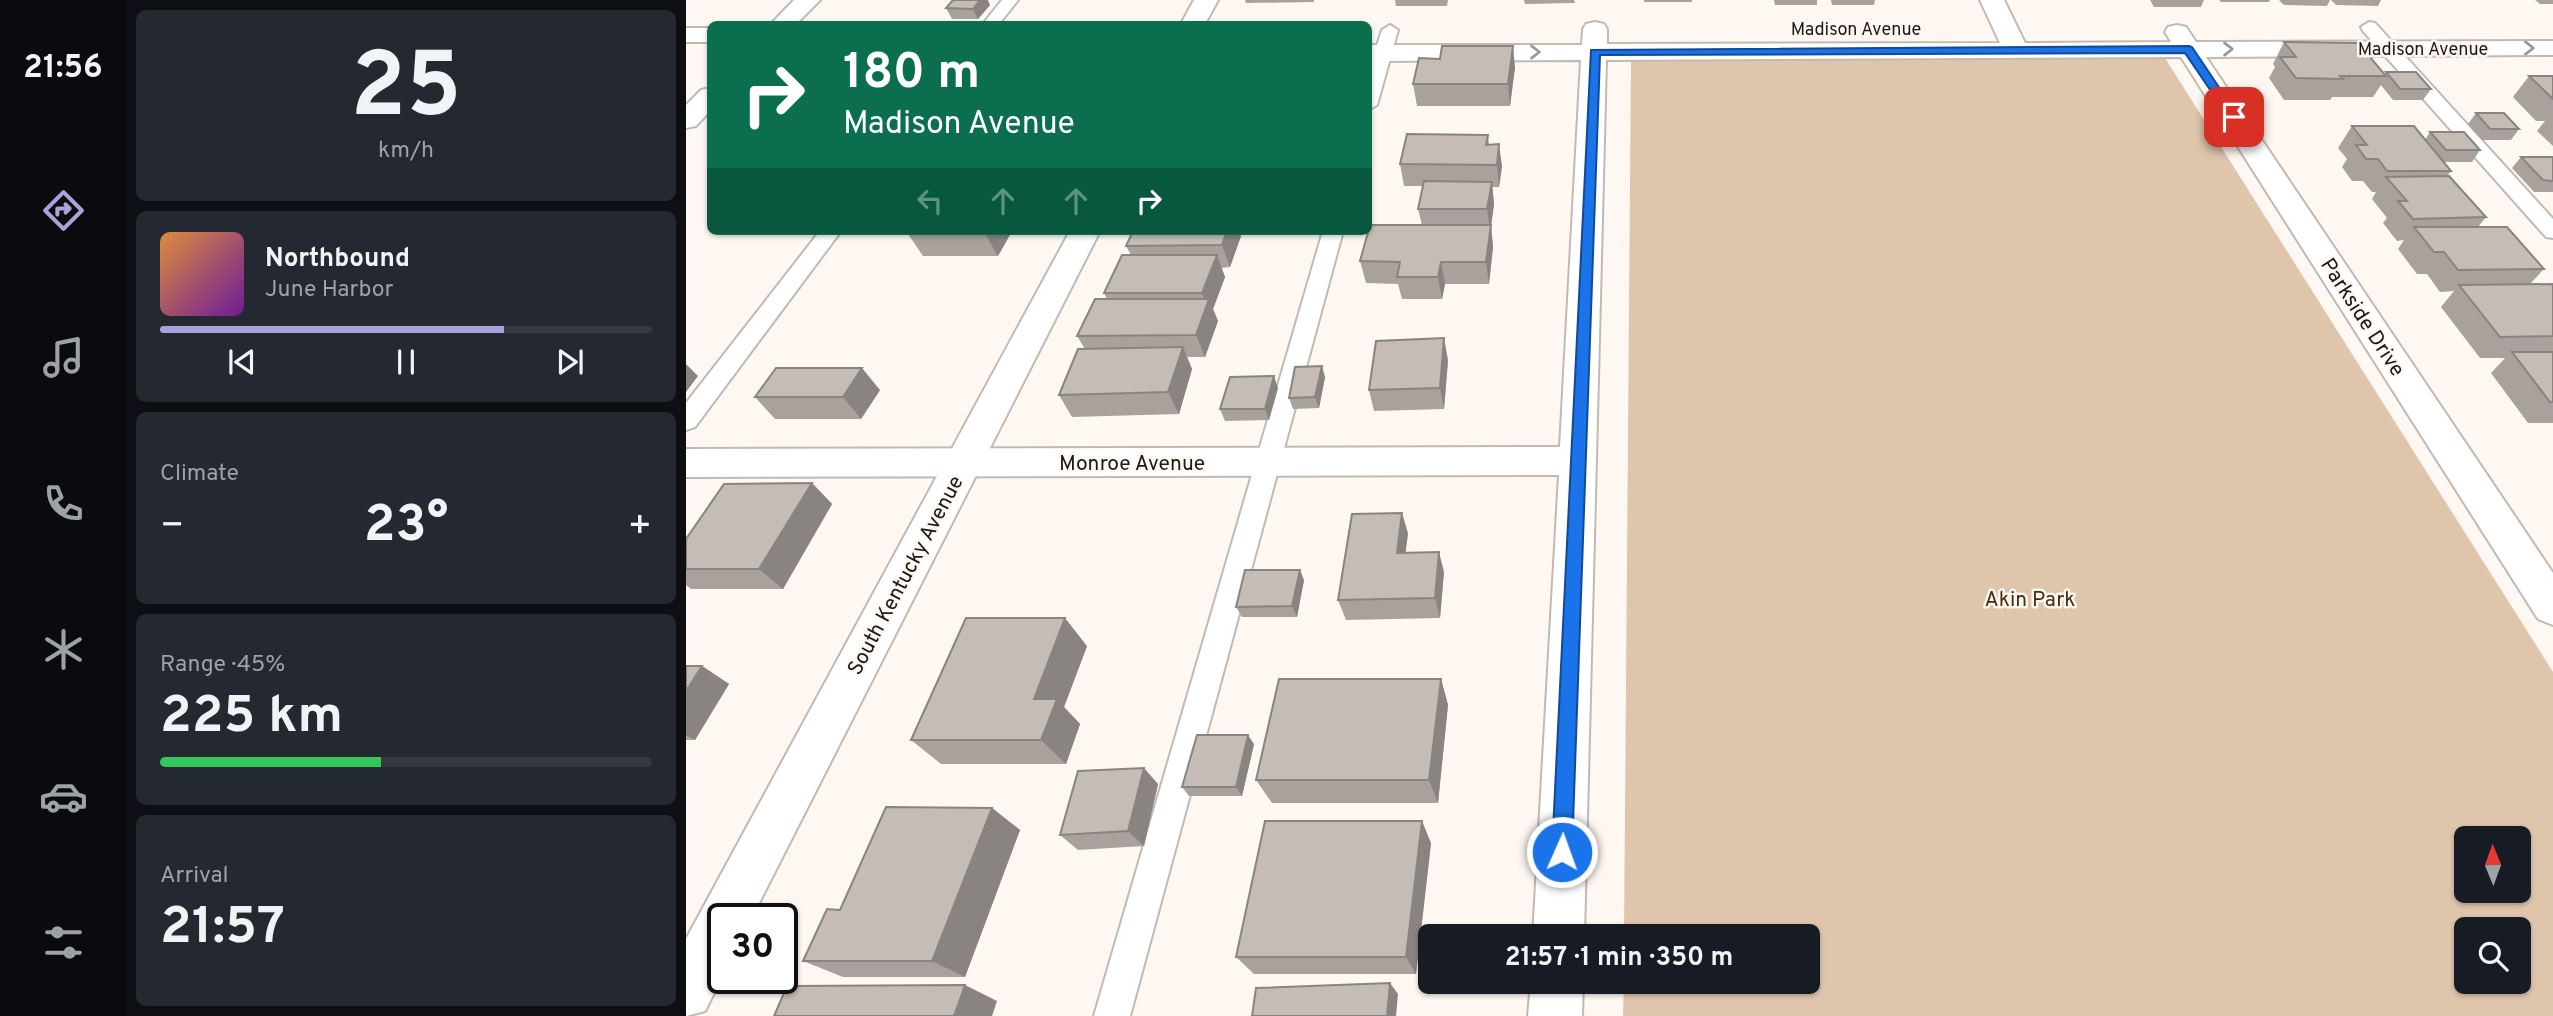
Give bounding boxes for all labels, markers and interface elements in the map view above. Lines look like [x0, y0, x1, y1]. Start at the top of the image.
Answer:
street label: Madison Avenue [1791, 19, 1921, 42]
text: 25 [350, 34, 462, 149]
street label: Madison Avenue [2358, 39, 2488, 62]
one-way arrow [2524, 40, 2534, 56]
one-way arrow [2223, 41, 2233, 57]
text: 180 m [843, 44, 980, 106]
one-way arrow [1529, 45, 1540, 60]
text: 21:56 [23, 49, 103, 89]
icon: right [728, 49, 819, 140]
pin [2204, 87, 2264, 147]
icon: arrive [2215, 98, 2253, 136]
text: Madison Avenue [843, 105, 1075, 145]
text: km/h [378, 137, 434, 166]
icon: left [911, 182, 949, 220]
icon: ahead [984, 182, 1022, 220]
icon: ahead [1057, 182, 1095, 220]
icon: right [1130, 182, 1168, 220]
icon: directions [39, 186, 88, 235]
text: Northbound [265, 243, 410, 276]
street label: Parkside Drive [2313, 253, 2410, 382]
text: June Harbor [265, 276, 393, 305]
icon: music [39, 333, 88, 382]
icon: previous [223, 343, 261, 381]
icon: pause [387, 343, 425, 381]
icon: next [551, 343, 589, 381]
street label: Monroe Avenue [1059, 451, 1205, 478]
text: Climate [160, 460, 239, 489]
street label: South Kentucky Avenue [842, 471, 970, 680]
icon: phone [39, 479, 88, 528]
text: 23° [364, 494, 448, 560]
text: − [160, 503, 185, 552]
text: + [627, 503, 652, 552]
park label: Akin Park [1985, 587, 2075, 614]
icon: climate [39, 625, 88, 674]
text: Range · 45% [160, 651, 285, 680]
text: 225 km [160, 685, 343, 751]
icon: car [39, 772, 88, 821]
position arrow [1525, 815, 1599, 889]
north arrow [2454, 826, 2530, 903]
map controls [2454, 826, 2531, 994]
text: Arrival [160, 862, 229, 891]
text: 21:57 [160, 896, 285, 962]
speed limit sign: 30 [707, 903, 798, 994]
button: search [2454, 917, 2531, 994]
icon: filters [39, 918, 88, 967]
text: 21:57 · 1 min · 350 m [1505, 942, 1733, 975]

